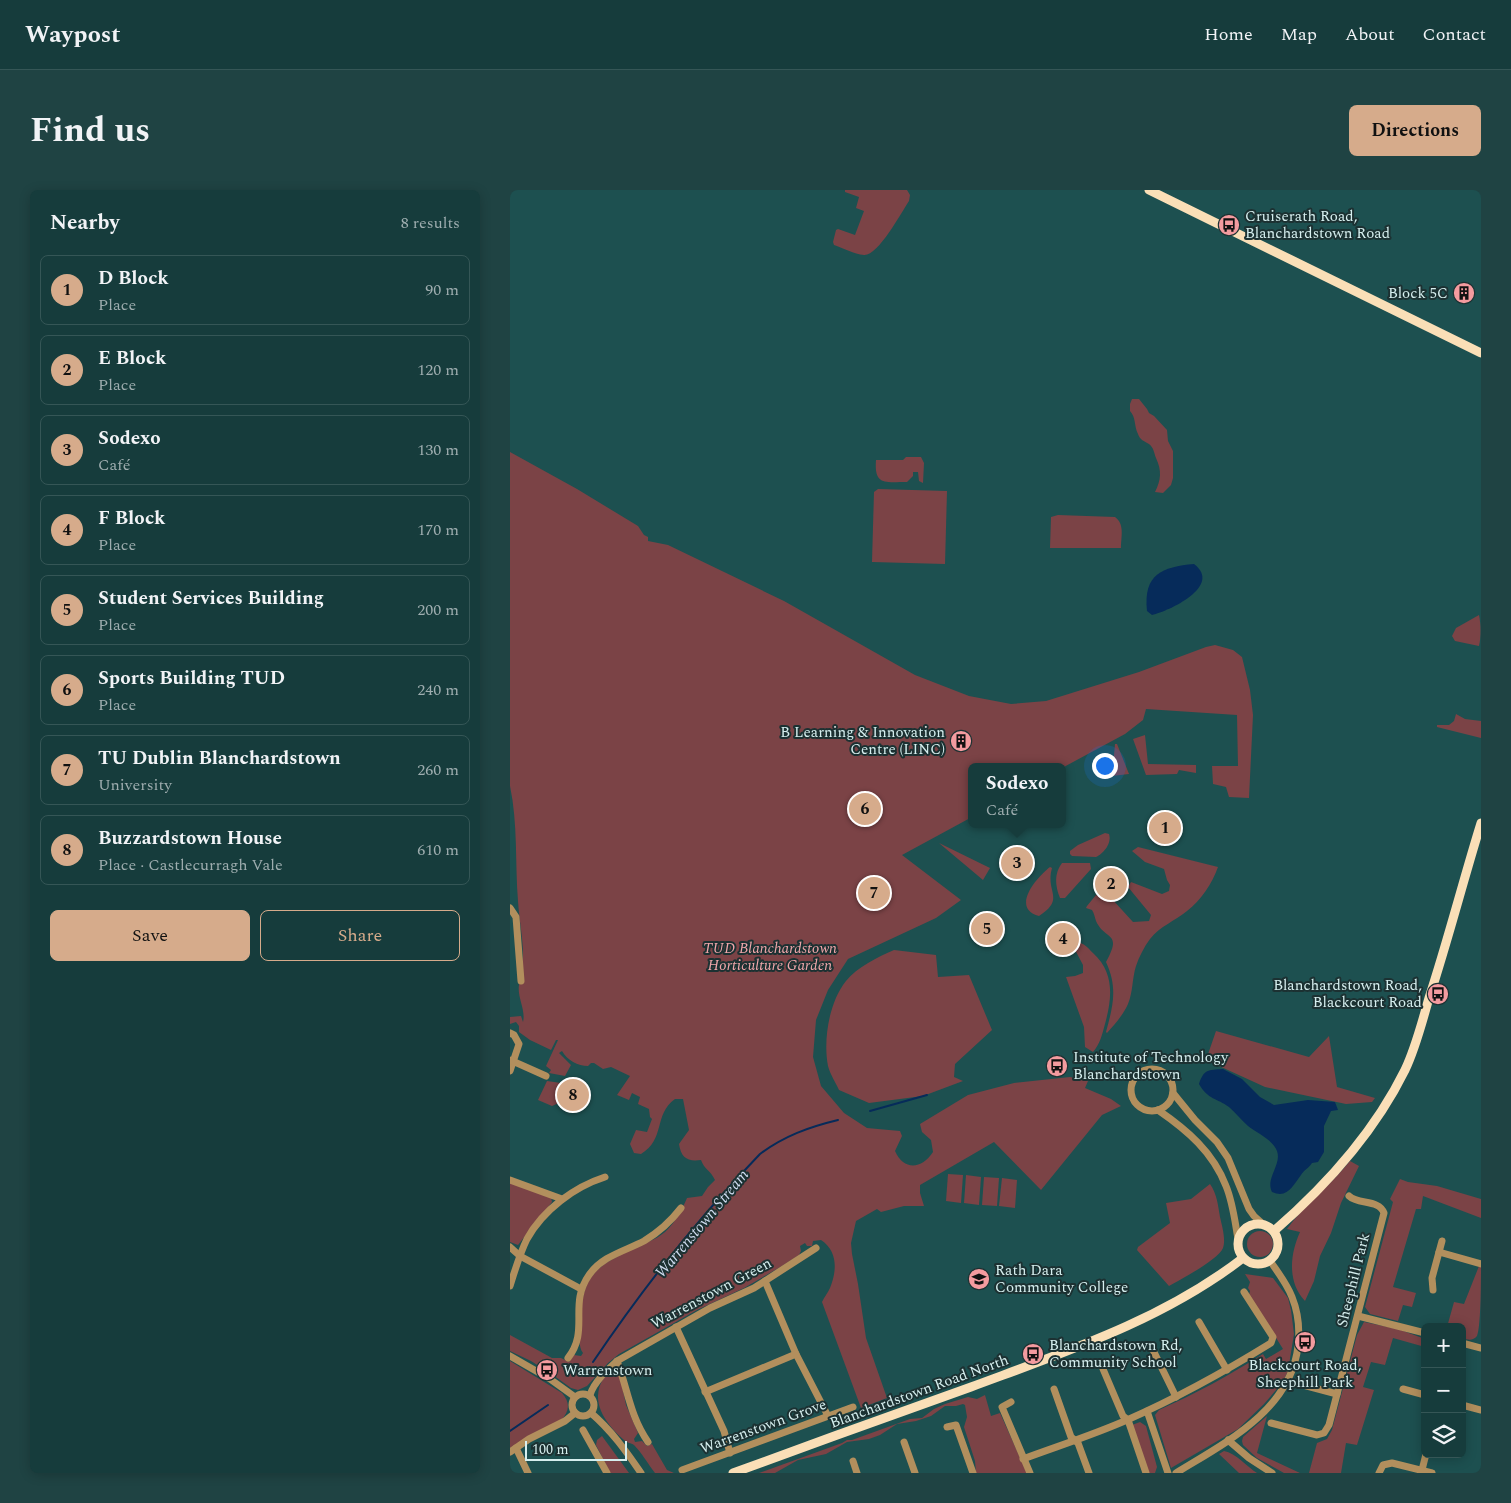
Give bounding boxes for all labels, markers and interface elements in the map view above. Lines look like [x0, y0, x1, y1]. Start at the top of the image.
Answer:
text: Waypost [25, 17, 121, 53]
text: Home [1204, 21, 1253, 48]
text: Map [1281, 21, 1317, 48]
text: About [1345, 21, 1395, 48]
text: Contact [1423, 21, 1486, 48]
text: Find us [30, 104, 150, 157]
button: Directions [1349, 105, 1481, 156]
place label: Cruiserath Road, Blanchardstown Road [1245, 205, 1390, 245]
text: Nearby [50, 207, 120, 239]
text: 8 results [401, 211, 460, 235]
bus stop icon: Cruiserath Road, Blanchardstown Road [1217, 213, 1241, 237]
text: D Block [98, 264, 169, 293]
text: 1 [63, 278, 71, 302]
text: 90 m [425, 278, 459, 302]
building icon: Block 5C [1452, 281, 1476, 305]
place label: Block 5C [1388, 282, 1448, 305]
text: Place [98, 293, 136, 317]
text: E Block [98, 344, 166, 373]
text: 2 [63, 358, 71, 382]
text: 120 m [417, 358, 459, 382]
text: Place [98, 373, 136, 397]
text: Sodexo [98, 424, 161, 453]
text: 3 [63, 438, 71, 462]
text: 130 m [417, 438, 459, 462]
text: Café [98, 453, 131, 477]
text: F Block [98, 504, 165, 533]
text: 4 [63, 518, 71, 542]
text: 170 m [417, 518, 459, 542]
text: Place [98, 533, 136, 557]
text: Student Services Building [98, 584, 324, 613]
text: 5 [63, 598, 71, 622]
text: 200 m [417, 598, 459, 622]
text: Place [98, 613, 136, 637]
text: Sports Building TUD [98, 664, 285, 693]
text: 6 [63, 678, 71, 702]
text: 240 m [417, 678, 459, 702]
text: Place [98, 693, 136, 717]
place label: B Learning & Innovation Centre (LINC) [780, 721, 945, 761]
building icon: B Learning & Innovation Centre (LINC) [949, 729, 973, 753]
text: TU Dublin Blanchardstown [98, 744, 341, 773]
your location [1092, 753, 1118, 779]
text: 7 [63, 758, 71, 782]
text: 260 m [417, 758, 459, 782]
popup [968, 763, 1066, 828]
text: Sodexo [986, 769, 1048, 798]
text: University [98, 773, 172, 797]
pin: 6 [849, 790, 881, 828]
text: Café [986, 798, 1018, 822]
pin: 1 [1149, 809, 1181, 847]
text: Buzzardstown House [98, 824, 282, 853]
text: 8 [63, 838, 71, 862]
text: 610 m [417, 838, 459, 862]
pin: 3 [1001, 844, 1033, 882]
text: Place · Castlecurragh Vale [98, 853, 283, 877]
pin: 2 [1095, 865, 1127, 903]
pin: 7 [858, 874, 890, 912]
button: Save [50, 910, 250, 961]
button: Share [260, 910, 460, 961]
pin: 5 [971, 910, 1003, 948]
pin: 4 [1047, 920, 1079, 958]
park label: TUD Blanchardstown Horticulture Garden [703, 937, 837, 977]
place label: Blanchardstown Road, Blackcourt Road [1273, 974, 1422, 1014]
bus stop icon: Blanchardstown Road, Blackcourt Road [1426, 982, 1450, 1006]
place label: Institute of Technology Blanchardstown [1073, 1046, 1229, 1086]
bus stop icon: Institute of Technology Blanchardstown [1045, 1054, 1069, 1078]
pin: 8 [557, 1076, 589, 1114]
water label: Warrenstown Stream [649, 1163, 755, 1283]
street label: Sheephill Park [1331, 1230, 1376, 1330]
street label: Warrenstown Green [647, 1252, 776, 1335]
place label: Rath Dara Community College [995, 1259, 1128, 1299]
school or university icon: Rath Dara Community College [967, 1267, 991, 1291]
map controls [1421, 1323, 1466, 1458]
button: + [1421, 1323, 1466, 1368]
bus stop icon: Blackcourt Road, Sheephill Park [1293, 1330, 1317, 1354]
place label: Blanchardstown Rd, Community School [1049, 1334, 1183, 1374]
bus stop icon: Blanchardstown Rd, Community School [1021, 1342, 1045, 1366]
street label: Blanchardstown Road North [826, 1348, 1012, 1435]
place label: Blackcourt Road, Sheephill Park [1249, 1354, 1362, 1394]
bus stop icon: Warrenstown [535, 1358, 559, 1382]
place label: Warrenstown [563, 1359, 653, 1382]
button: − [1421, 1368, 1466, 1413]
street label: Warrenstown Grove [697, 1393, 830, 1460]
button: layers [1421, 1413, 1466, 1458]
scale bar [525, 1438, 628, 1461]
text: 100 m [532, 1439, 569, 1460]

